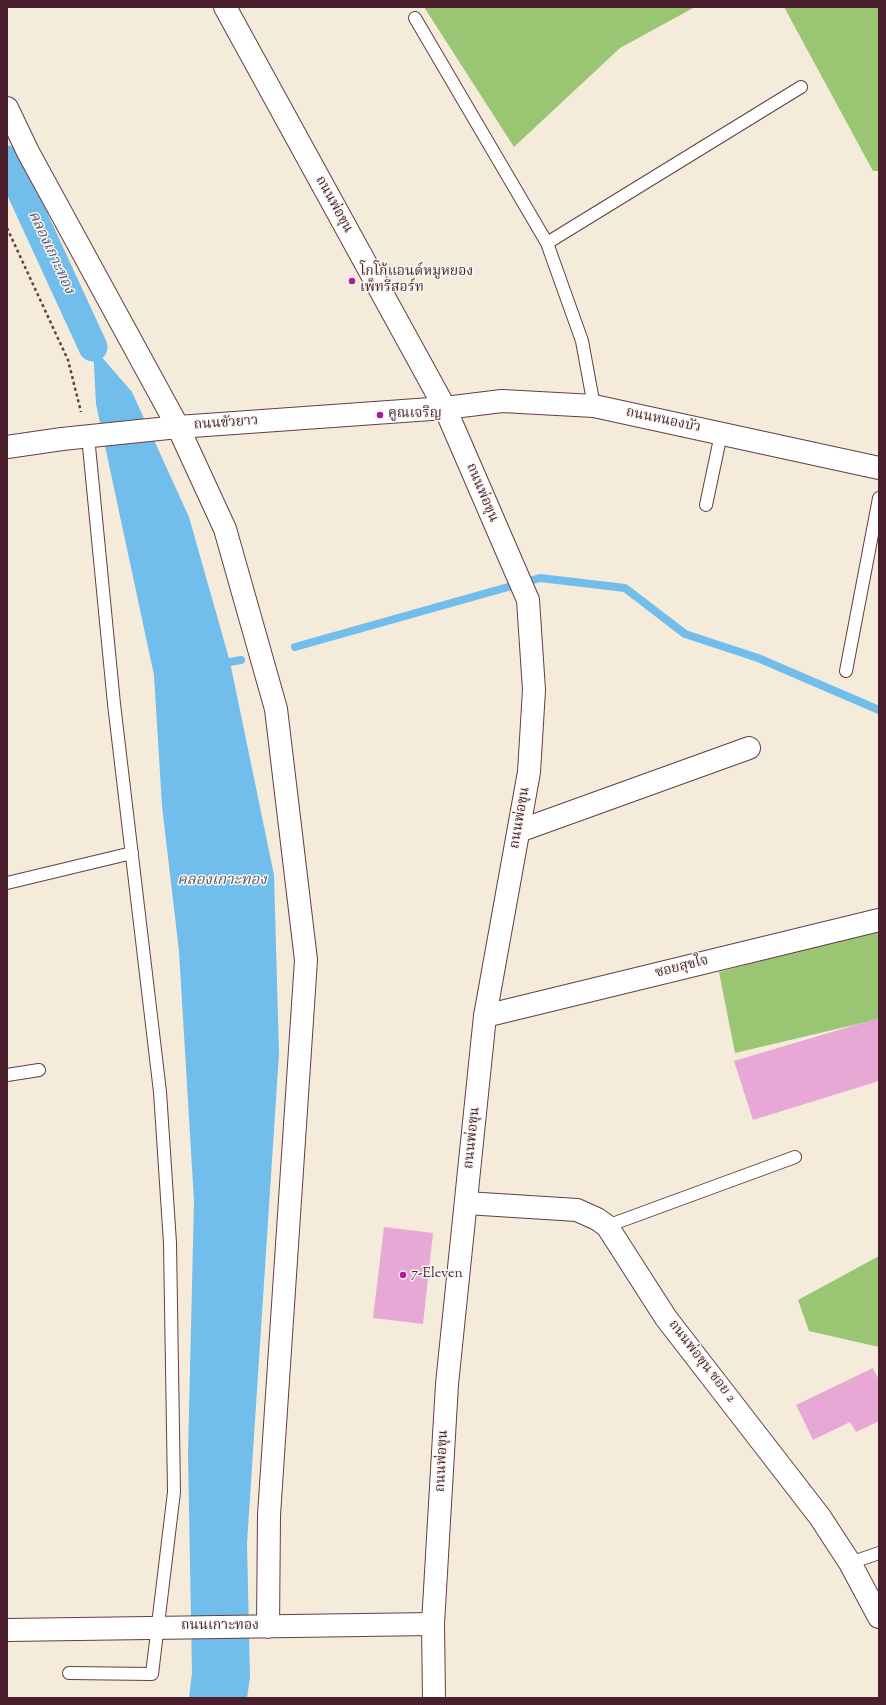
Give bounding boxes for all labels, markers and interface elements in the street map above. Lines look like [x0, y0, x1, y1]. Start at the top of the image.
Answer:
street label: ถนนพ่อขุน [311, 174, 355, 236]
water label: คลองเกาะทอง [23, 209, 77, 297]
place label: โกโก้แอนด์หมูหยอง เพ็ทรีสอร์ท [360, 265, 473, 298]
marker: โกโก้แอนด์หมูหยอง เพ็ทรีสอร์ท [347, 276, 357, 286]
street label: ถนนหนองบัว [624, 405, 702, 437]
place label: คูณเจริญ [388, 407, 442, 423]
marker: คูณเจริญ [375, 410, 385, 420]
street label: ถนนขัวยาว [193, 413, 259, 435]
street label: ถนนพ่อขุน [461, 461, 501, 525]
street label: ถนนพ่อขุน [507, 786, 535, 850]
water label: คลองเกาะทอง [177, 872, 267, 890]
street label: ซอยสุขใจ [654, 953, 710, 983]
street label: ถนนพ่อขุน [461, 1106, 485, 1170]
place label: 7-Eleven [411, 1267, 463, 1283]
marker: 7-Eleven [398, 1270, 408, 1280]
street label: ถนนพ่อขุน ซอย 2 [664, 1317, 738, 1407]
street label: ถนนพ่อขุน [433, 1429, 453, 1493]
street label: ถนนเกาะทอง [181, 1619, 259, 1635]

